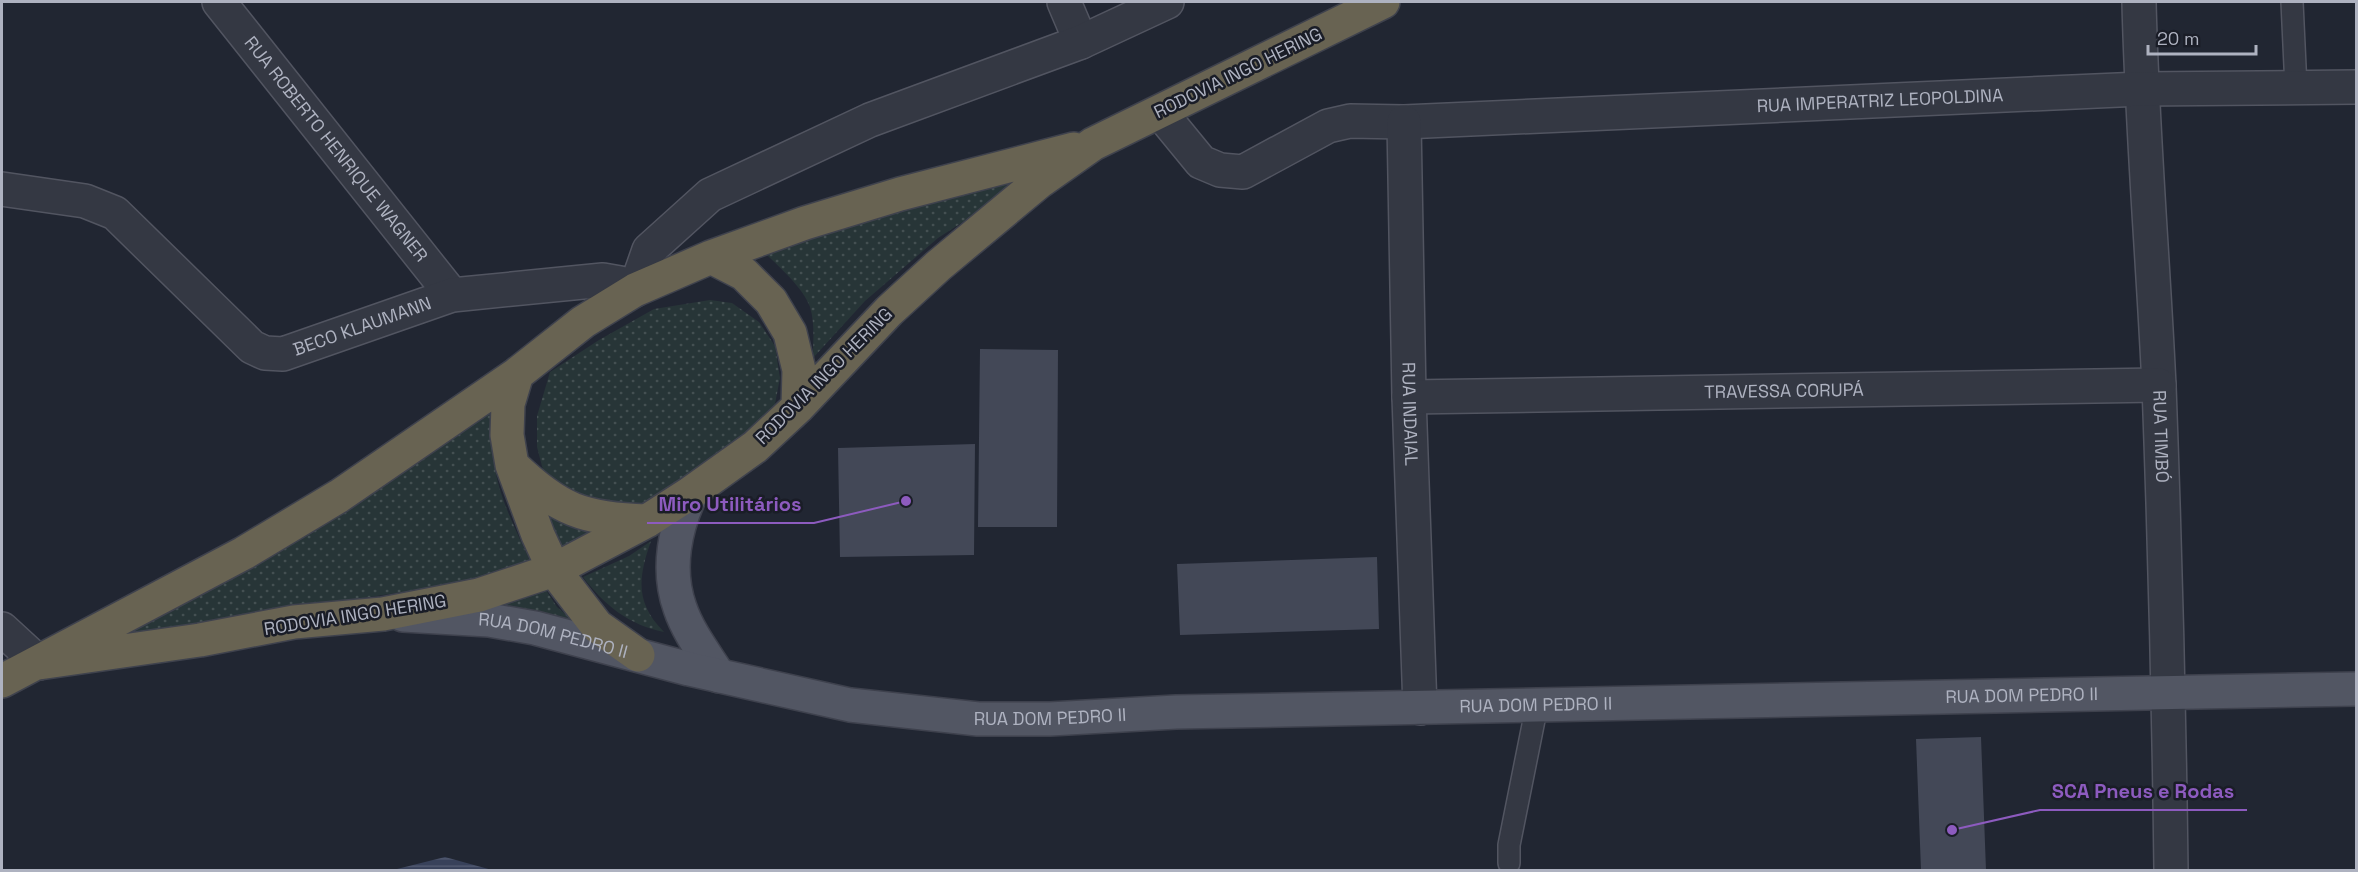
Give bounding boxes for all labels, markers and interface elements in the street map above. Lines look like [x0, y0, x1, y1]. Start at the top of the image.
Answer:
scale bar [2148, 18, 2256, 56]
street label: RODOVIA INGO HERING [1150, 22, 1326, 123]
text: 20 m [2157, 27, 2200, 50]
street label: RUA ROBERTO HENRIQUE WAGNER [240, 31, 433, 266]
street label: RUA IMPERATRIZ LEOPOLDINA [1756, 83, 2004, 117]
street label: BECO KLAUMANN [290, 291, 434, 361]
street label: RODOVIA INGO HERING [750, 302, 897, 449]
street label: RUA INDAIAL [1397, 362, 1423, 466]
street label: TRAVESSA CORUPÁ [1704, 378, 1864, 403]
street label: RUA TIMBÓ [2148, 390, 2174, 483]
callout: Miro Utilitários [647, 485, 814, 523]
text: Miro Utilitários [659, 491, 802, 517]
street label: RODOVIA INGO HERING [262, 589, 448, 640]
street label: RUA DOM PEDRO II [478, 607, 630, 663]
street label: RUA DOM PEDRO II [1945, 682, 2098, 708]
street label: RUA DOM PEDRO II [1459, 692, 1612, 717]
street label: RUA DOM PEDRO II [974, 703, 1127, 730]
callout: SCA Pneus e Rodas [2040, 772, 2247, 810]
text: SCA Pneus e Rodas [2052, 778, 2234, 804]

